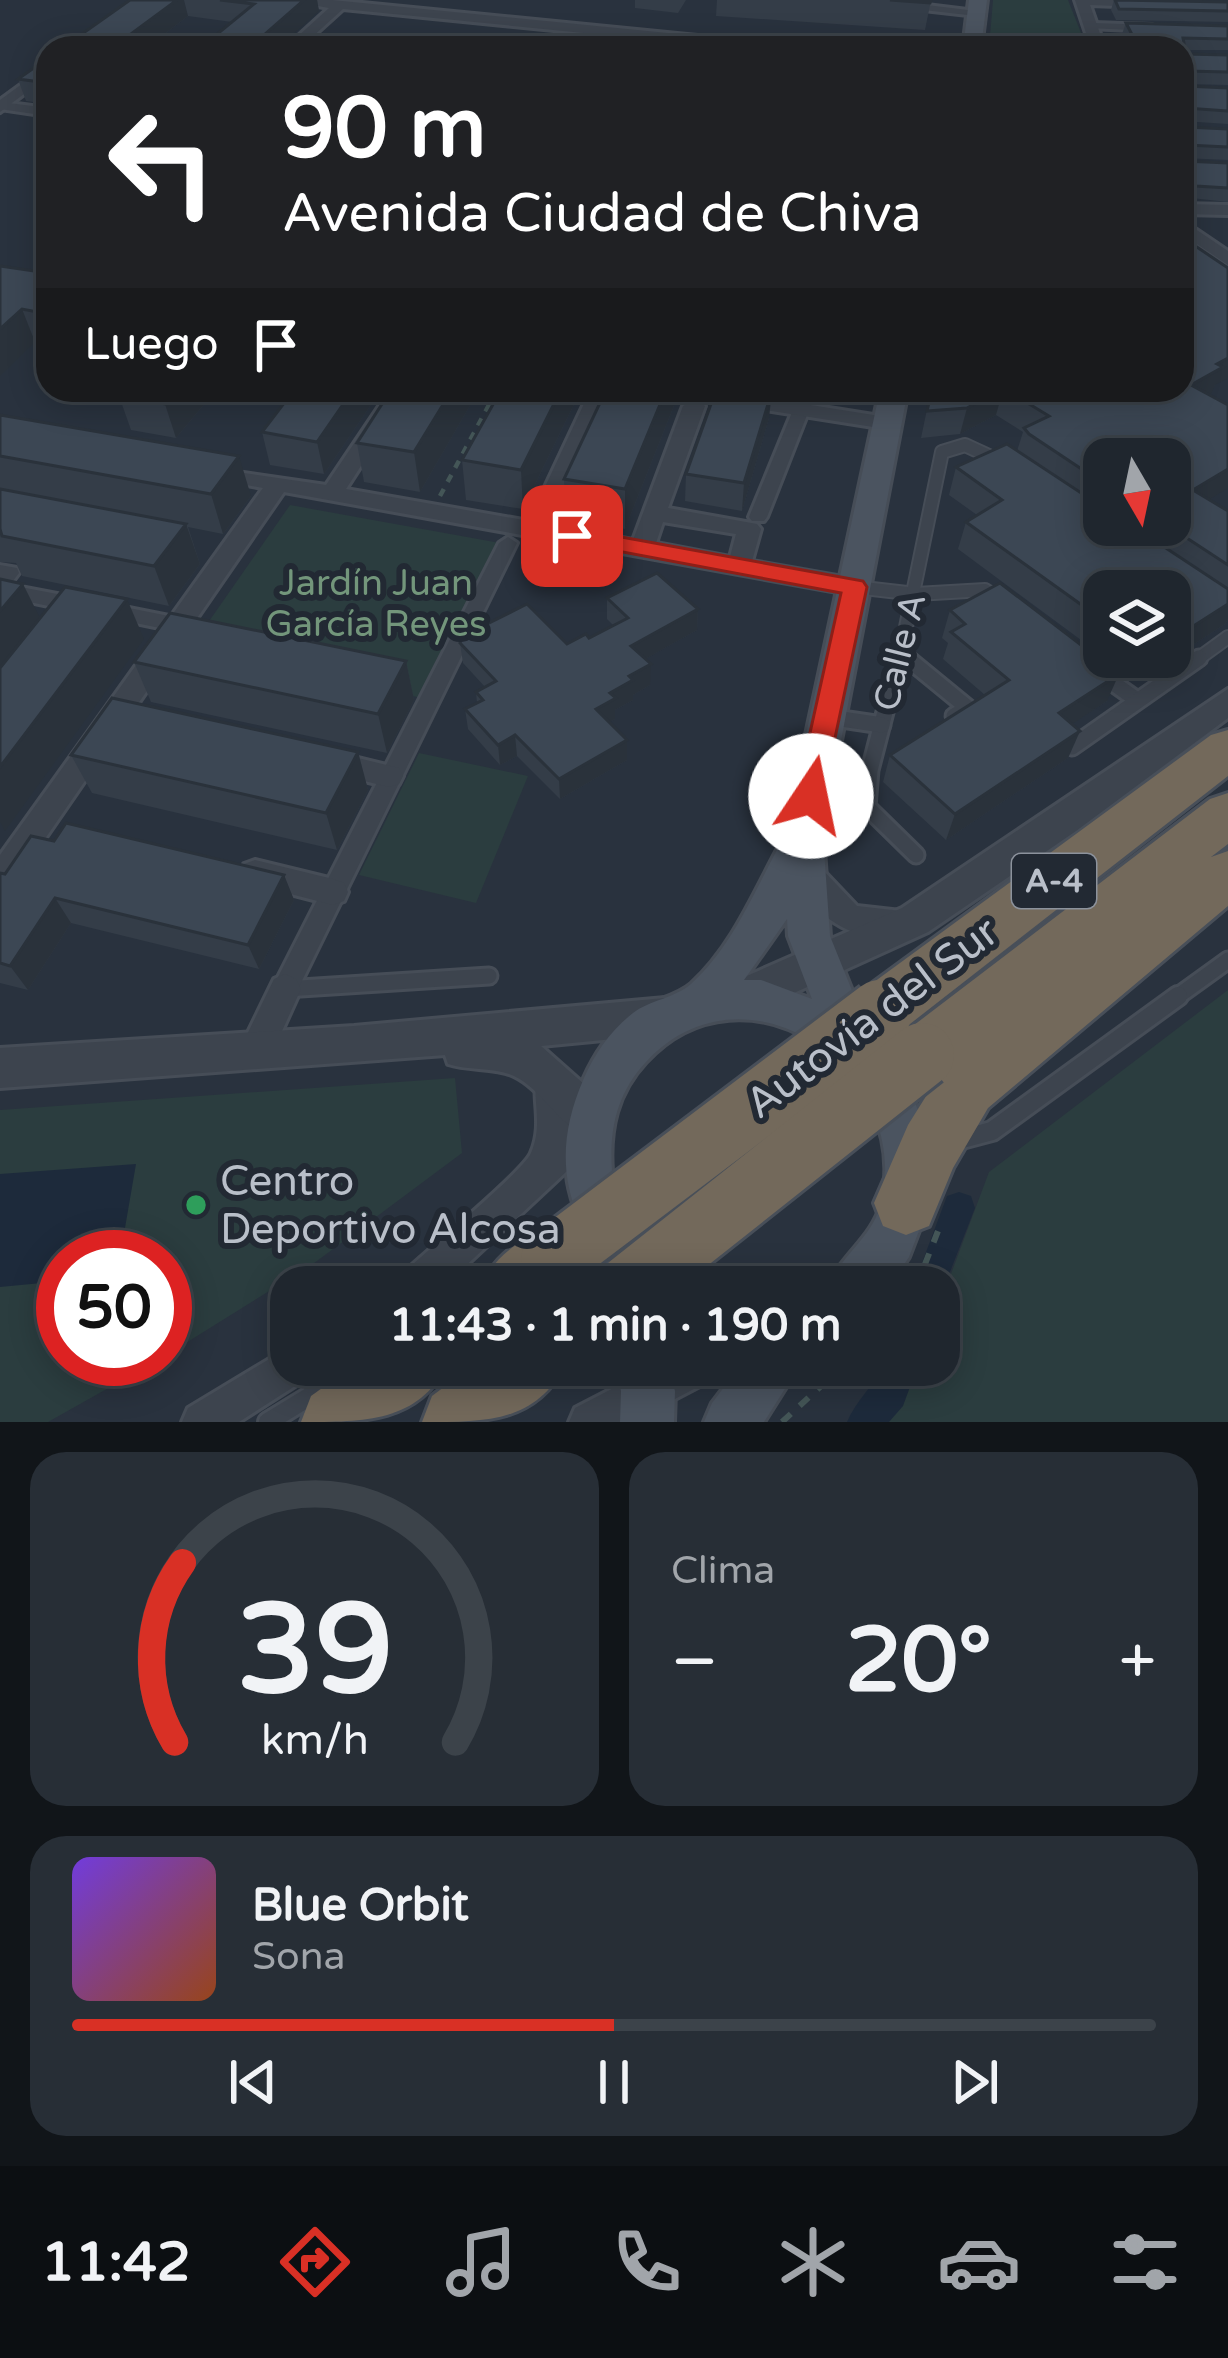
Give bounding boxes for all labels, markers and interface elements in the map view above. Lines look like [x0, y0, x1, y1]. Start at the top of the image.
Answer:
text: 90 m [282, 79, 486, 180]
icon: left [84, 84, 240, 240]
text: Avenida Ciudad de Chiva [282, 181, 922, 246]
icon: arrive [243, 312, 309, 378]
text: Luego [84, 318, 219, 372]
north arrow [1083, 438, 1191, 546]
map controls [1083, 438, 1191, 678]
pin [521, 485, 623, 587]
icon: arrive [539, 503, 605, 569]
park label: Jardín Juan García Reyes [265, 562, 487, 646]
button: layers [1083, 570, 1191, 678]
street label: Calle A [865, 589, 935, 715]
position arrow [748, 733, 874, 859]
road number: A-4 [1012, 854, 1096, 908]
street label: Autovía del Sur [736, 906, 1008, 1130]
place label: Centro Deportivo Alcosa [220, 1156, 561, 1255]
marker: Centro Deportivo Alcosa [183, 1192, 209, 1218]
speed limit sign: 50 [36, 1230, 192, 1386]
text: 11:43 · 1 min · 190 m [389, 1299, 841, 1353]
text: Clima [671, 1547, 775, 1594]
text: 39 [236, 1576, 393, 1727]
text: 20° [845, 1607, 992, 1716]
text: − [671, 1622, 718, 1702]
text: + [1119, 1622, 1156, 1702]
text: km/h [261, 1715, 368, 1766]
text: Blue Orbit [252, 1879, 469, 1933]
text: Sona [252, 1933, 345, 1980]
icon: previous [220, 2049, 286, 2115]
icon: pause [581, 2049, 647, 2115]
icon: next [942, 2049, 1008, 2115]
icon: directions [273, 2220, 357, 2304]
icon: music [439, 2220, 523, 2304]
icon: phone [605, 2220, 689, 2304]
icon: climate [771, 2220, 855, 2304]
icon: car [937, 2220, 1021, 2304]
icon: filters [1103, 2220, 1187, 2304]
text: 11:42 [41, 2230, 191, 2295]

